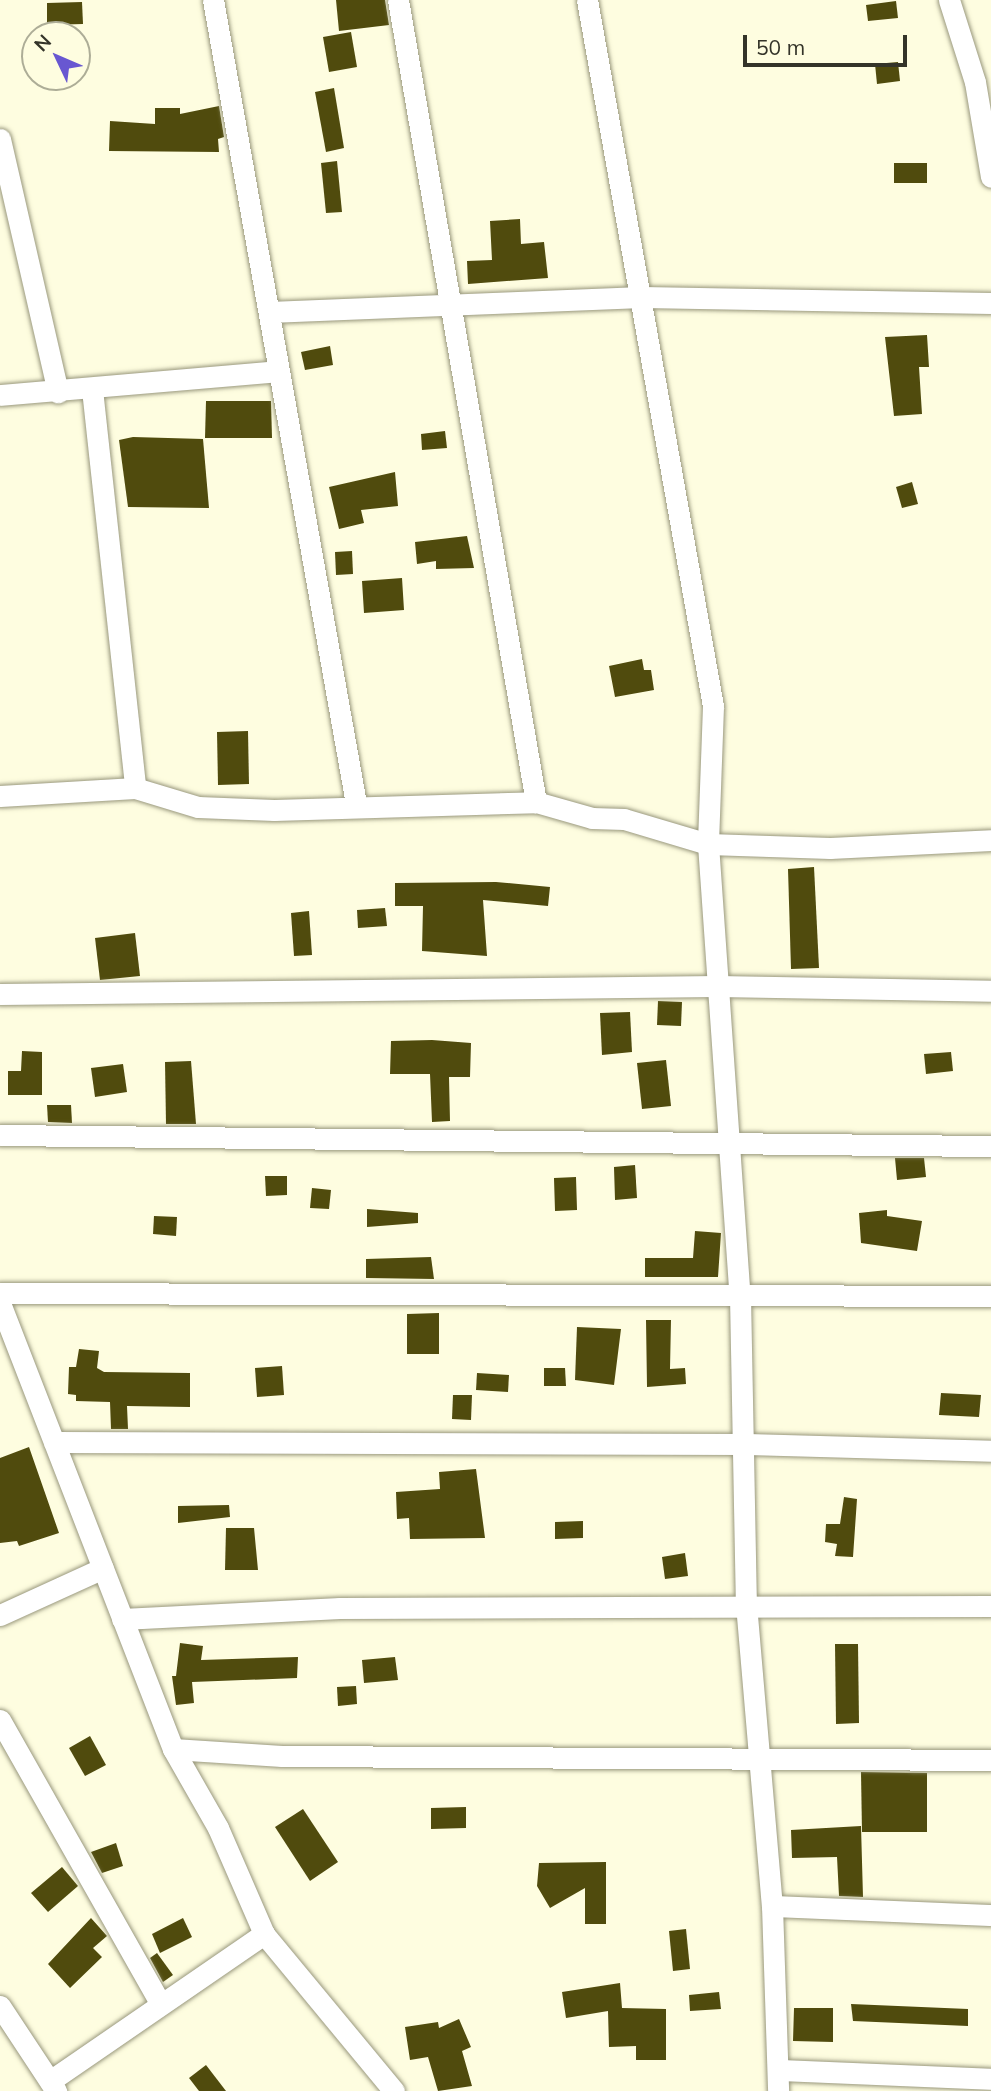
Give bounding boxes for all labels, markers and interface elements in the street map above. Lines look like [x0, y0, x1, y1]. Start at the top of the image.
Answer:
north arrow [21, 21, 91, 91]
scale bar [746, 21, 911, 65]
text: N [29, 29, 56, 56]
text: 50 m [756, 34, 805, 60]

